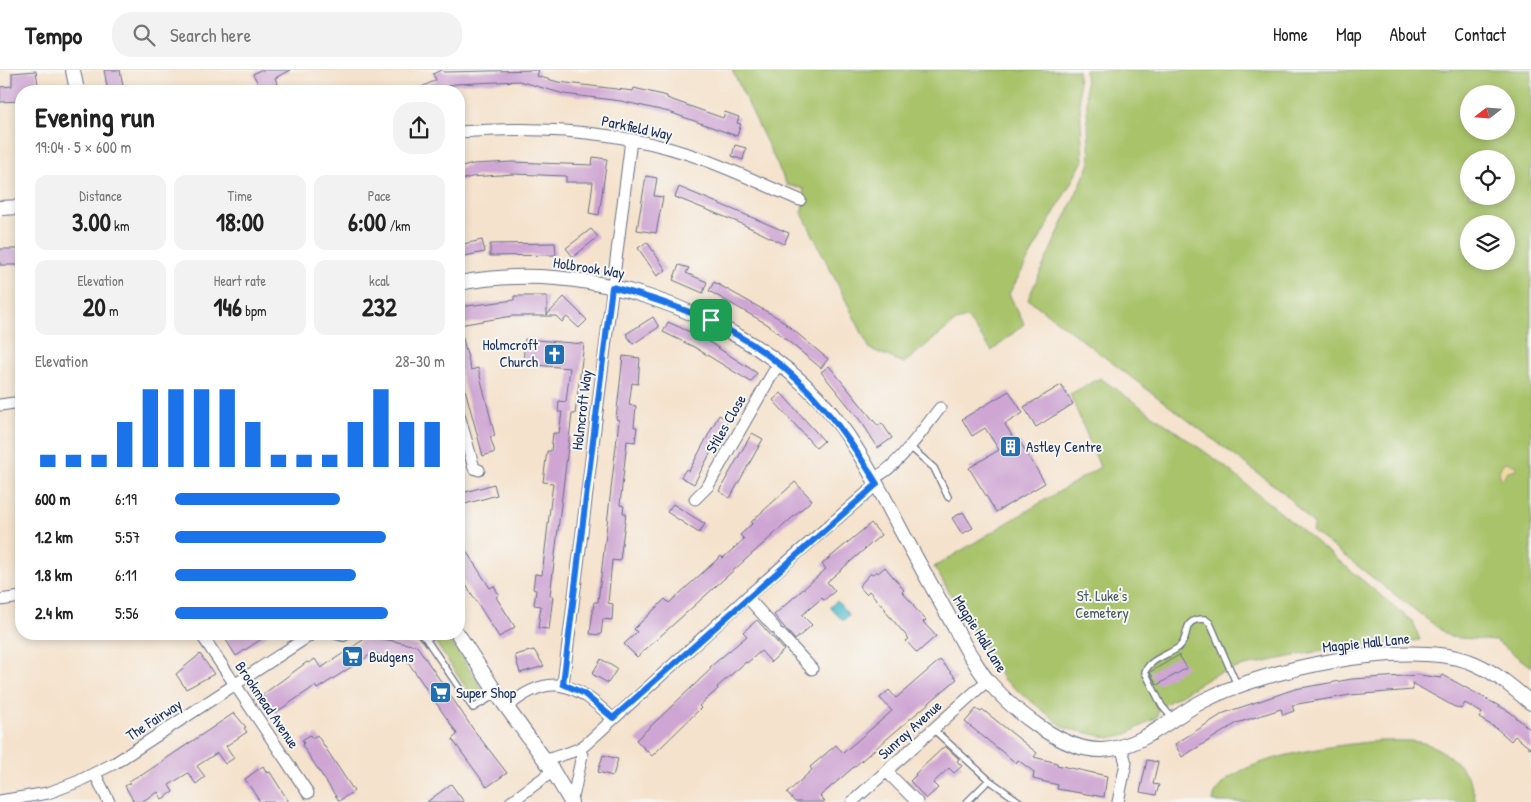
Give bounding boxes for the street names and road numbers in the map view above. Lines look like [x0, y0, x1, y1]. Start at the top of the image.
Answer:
street label: Parkfield Way [600, 110, 674, 145]
street label: Holbrook Way [552, 251, 626, 284]
street label: Holmcroft Way [566, 369, 597, 451]
street label: Stiles Close [700, 391, 751, 457]
street label: Magpie Hall Lane [948, 591, 1013, 677]
street label: Magpie Hall Lane [1321, 627, 1411, 658]
street label: Brookmead Avenue [230, 657, 304, 753]
street label: The Fairway [122, 694, 186, 745]
street label: Sunray Avenue [873, 695, 946, 764]

